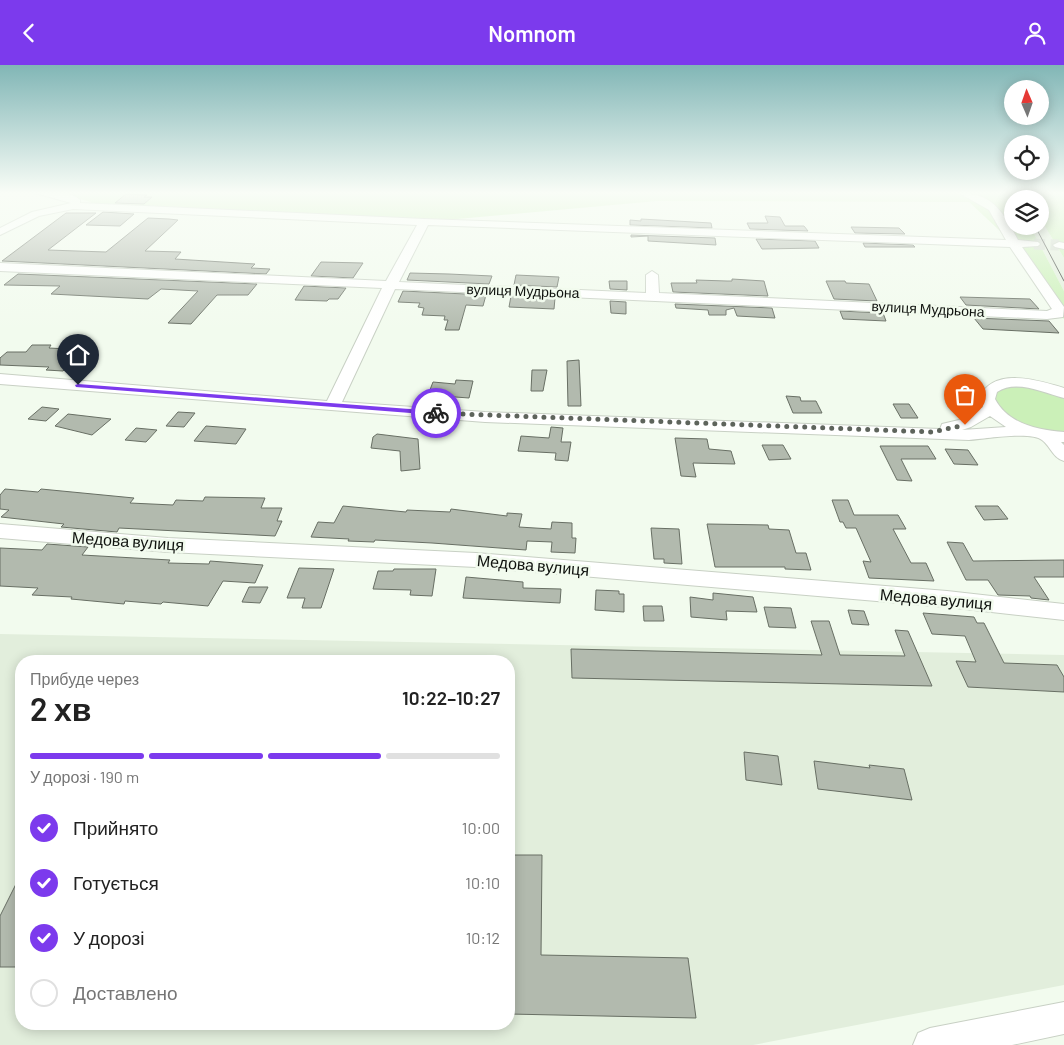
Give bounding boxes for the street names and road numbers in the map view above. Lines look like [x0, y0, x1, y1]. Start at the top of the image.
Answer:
street label: вулиця Мудрьона [466, 280, 580, 301]
street label: вулиця Мудрьона [871, 297, 985, 320]
street label: Медова вулиця [71, 527, 185, 554]
street label: Медова вулиця [476, 550, 590, 579]
street label: Медова вулиця [879, 584, 993, 613]

